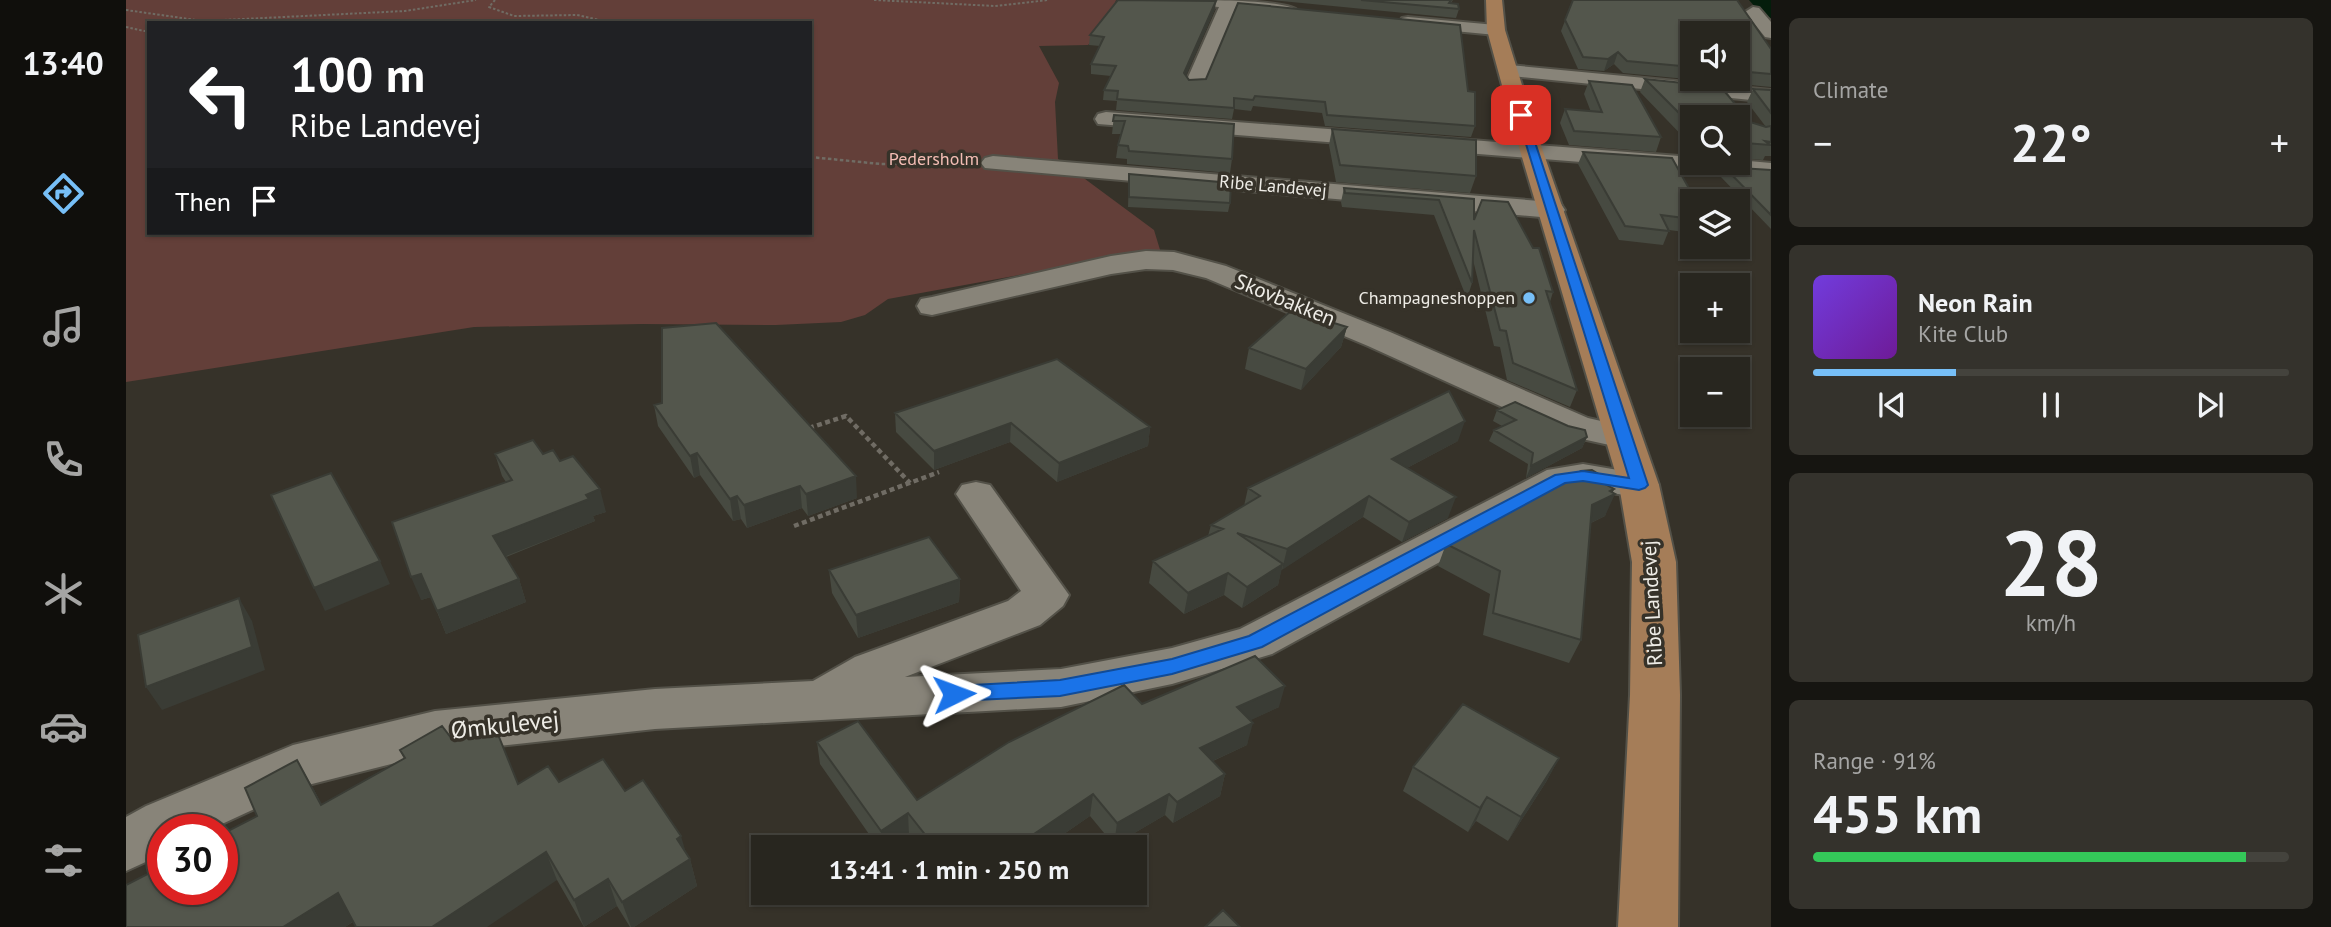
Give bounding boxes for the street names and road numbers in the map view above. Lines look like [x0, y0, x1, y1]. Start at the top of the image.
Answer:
street label: Ribe Landevej [1218, 169, 1328, 202]
street label: Skovbakken [1231, 267, 1339, 332]
street label: Ribe Landevej [1635, 540, 1668, 667]
street label: Ømkulevej [449, 703, 561, 746]

